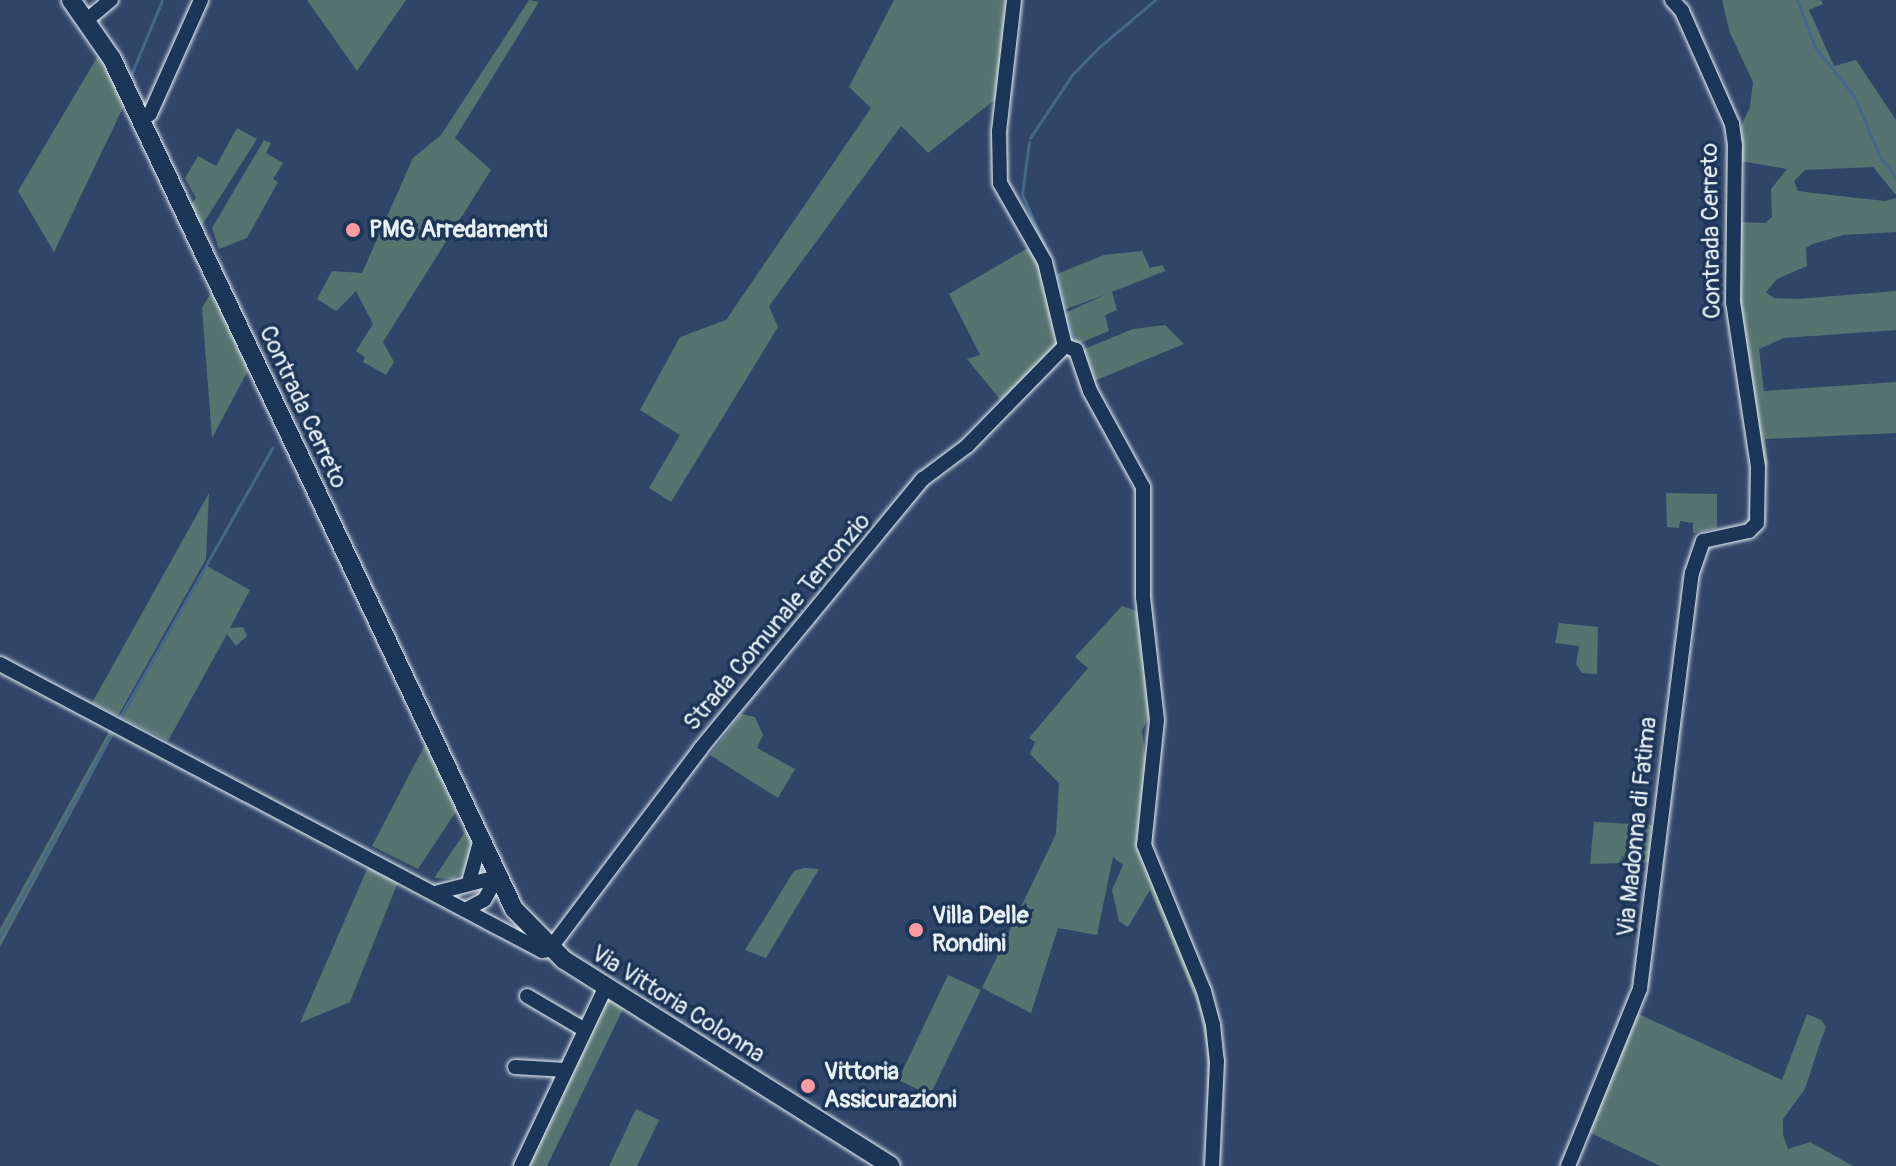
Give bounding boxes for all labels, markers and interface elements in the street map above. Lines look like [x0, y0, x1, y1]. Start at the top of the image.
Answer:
street label: Contrada Cerreto [1695, 143, 1727, 319]
place label: PMG Arredamenti [369, 216, 548, 244]
marker: PMG Arredamenti [344, 221, 362, 239]
street label: Contrada Cerreto [253, 321, 353, 493]
street label: Strada Comunale Terronzio [677, 507, 877, 737]
street label: Via Madonna di Fatima [1611, 715, 1663, 939]
place label: Villa Delle Rondini [932, 902, 1029, 958]
marker: Villa Delle Rondini [907, 921, 925, 939]
street label: Via Vittoria Colonna [586, 939, 770, 1069]
place label: Vittoria Assicurazioni [824, 1058, 957, 1114]
marker: Vittoria Assicurazioni [799, 1077, 817, 1095]

